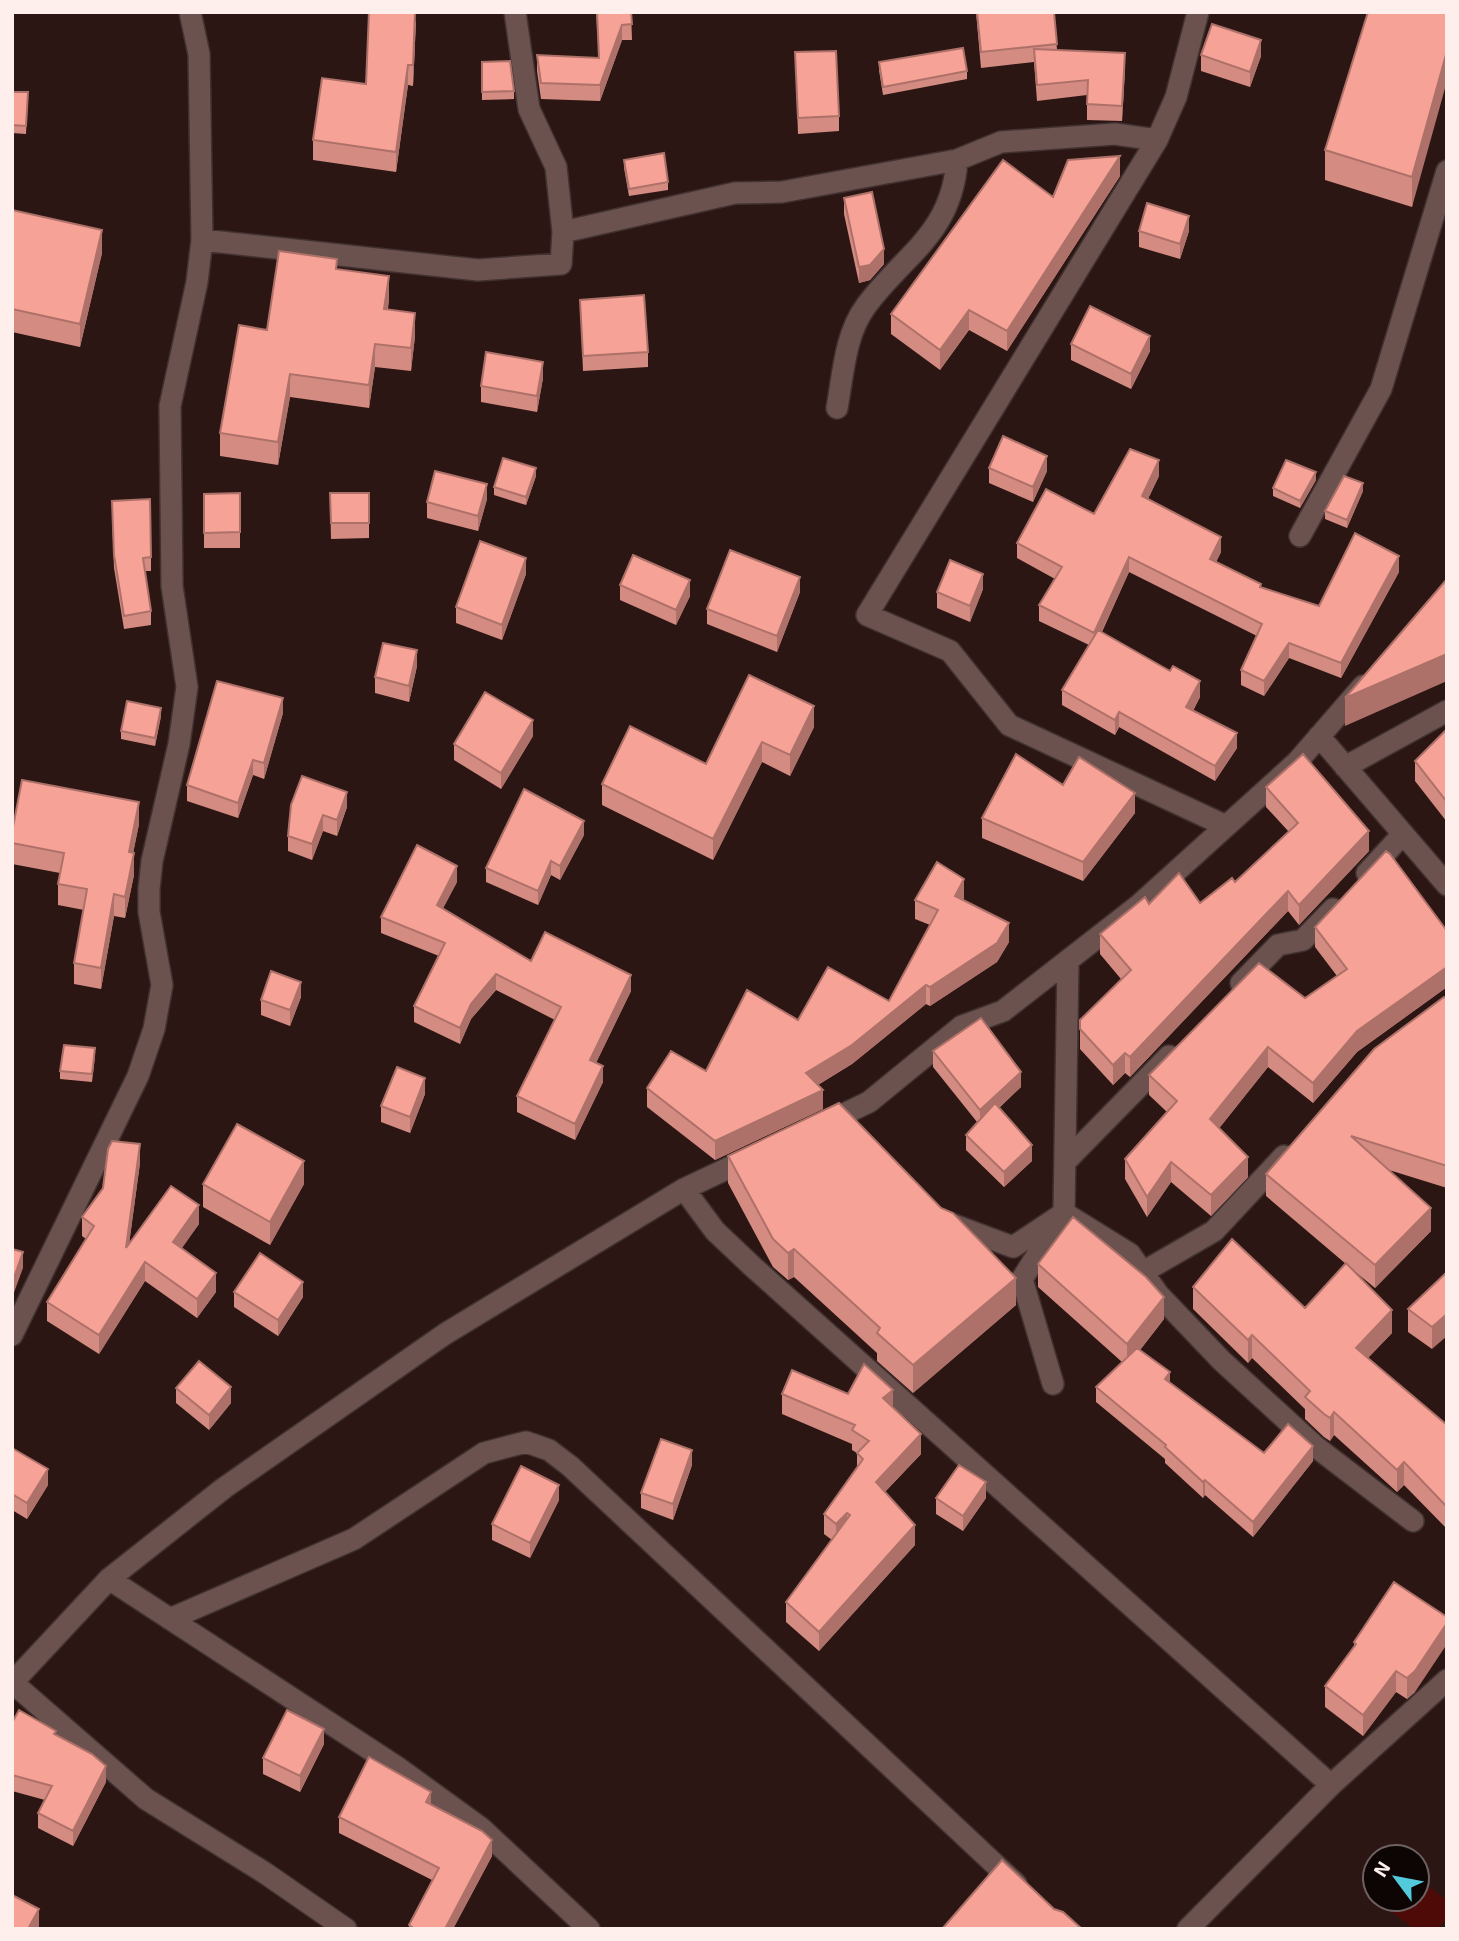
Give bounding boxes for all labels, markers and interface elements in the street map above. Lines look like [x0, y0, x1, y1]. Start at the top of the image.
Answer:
north arrow [1361, 1843, 1431, 1913]
text: N [1368, 1857, 1395, 1881]

